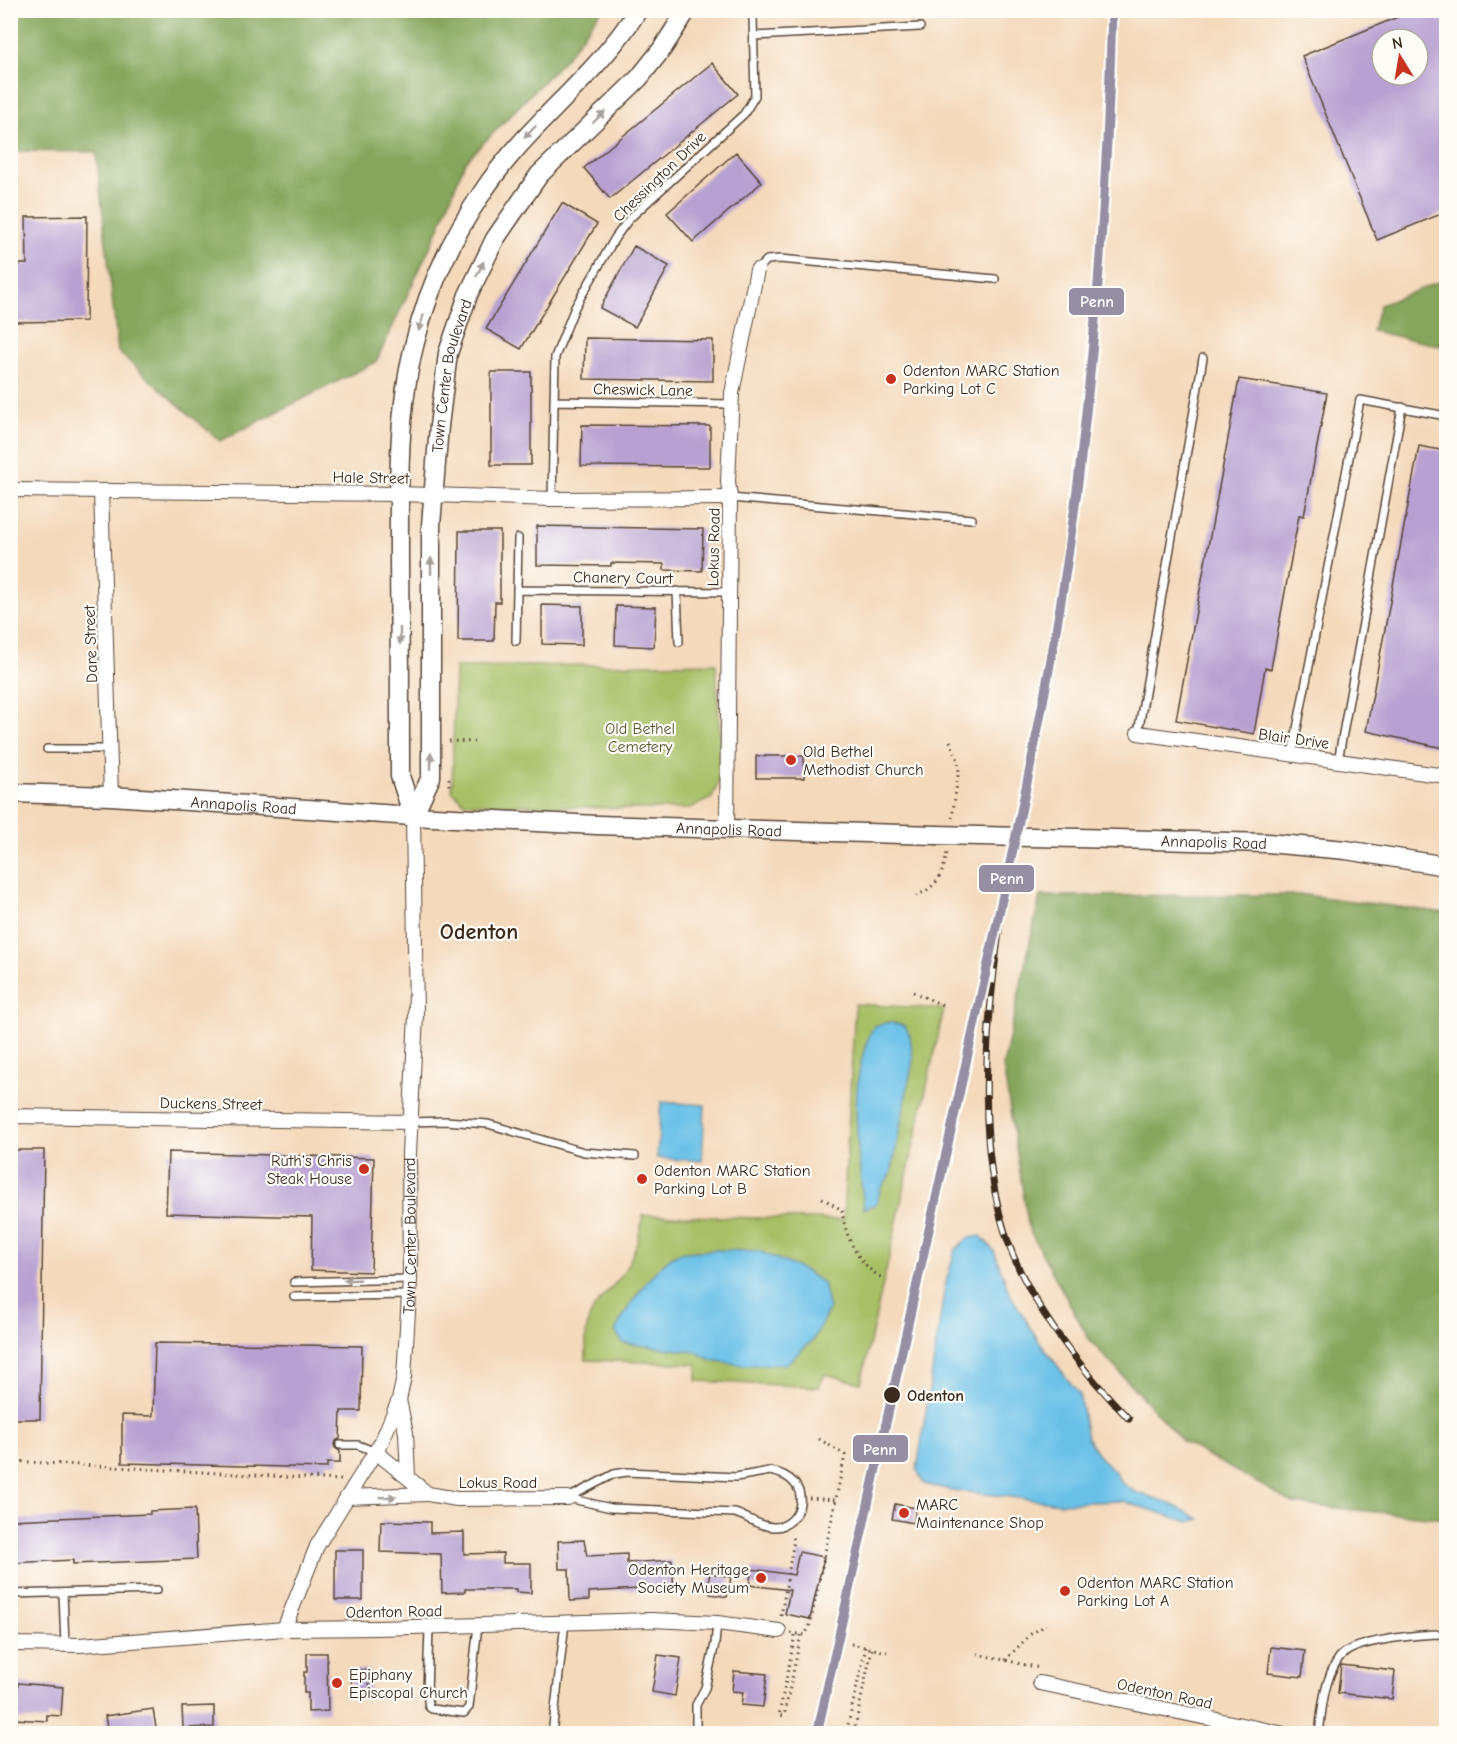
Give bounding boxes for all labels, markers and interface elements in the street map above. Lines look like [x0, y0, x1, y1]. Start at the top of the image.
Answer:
north arrow [1370, 27, 1430, 87]
text: N [1390, 33, 1404, 53]
one-way arrow [591, 110, 605, 124]
one-way arrow [523, 125, 537, 140]
street label: Chessington Drive [610, 128, 710, 226]
one-way arrow [476, 261, 485, 278]
line badge: Penn [1068, 287, 1125, 316]
text: Penn [1080, 293, 1114, 311]
street label: Town Center Boulevard [429, 297, 476, 453]
one-way arrow [416, 314, 425, 332]
place label: Odenton MARC Station Parking Lot C [903, 362, 1060, 398]
marker: Odenton MARC Station Parking Lot C [884, 372, 898, 386]
street label: Cheswick Lane [593, 380, 693, 400]
street label: Hale Street [332, 468, 410, 488]
street label: Lokus Road [704, 508, 724, 586]
one-way arrow [426, 557, 436, 576]
street label: Chanery Court [573, 568, 673, 588]
street label: Dare Street [81, 604, 101, 683]
one-way arrow [395, 627, 405, 646]
park label: Old Bethel Cemetery [605, 720, 675, 756]
street label: Blair Drive [1257, 725, 1330, 753]
place label: Old Bethel Methodist Church [803, 743, 923, 779]
one-way arrow [426, 752, 436, 771]
marker: Old Bethel Methodist Church [784, 753, 798, 767]
street label: Annapolis Road [190, 793, 297, 818]
street label: Annapolis Road [676, 819, 782, 840]
street label: Annapolis Road [1161, 832, 1267, 853]
line badge: Penn [978, 864, 1035, 893]
text: Penn [990, 870, 1024, 888]
district label: Odenton [440, 919, 518, 945]
street label: Duckens Street [160, 1094, 263, 1114]
place label: Ruth's Chris Steak House [267, 1152, 352, 1188]
street label: Town Center Boulevard [400, 1157, 420, 1315]
marker: Ruth's Chris Steak House [357, 1162, 371, 1176]
place label: Odenton MARC Station Parking Lot B [654, 1162, 811, 1198]
marker: Odenton MARC Station Parking Lot B [635, 1172, 649, 1186]
one-way arrow [342, 1276, 361, 1285]
marker: Odenton [882, 1385, 902, 1405]
place label: Odenton [907, 1387, 964, 1405]
line badge: Penn [852, 1434, 909, 1463]
text: Penn [863, 1441, 897, 1459]
street label: Lokus Road [459, 1474, 537, 1492]
one-way arrow [378, 1492, 397, 1501]
place label: MARC Maintenance Shop [916, 1496, 1044, 1532]
marker: MARC Maintenance Shop [897, 1506, 911, 1520]
place label: Odenton Heritage Society Museum [628, 1561, 749, 1597]
marker: Odenton Heritage Society Museum [754, 1571, 768, 1585]
place label: Odenton MARC Station Parking Lot A [1077, 1574, 1234, 1610]
marker: Odenton MARC Station Parking Lot A [1058, 1584, 1072, 1598]
street label: Odenton Road [345, 1602, 443, 1622]
place label: Epiphany Episcopal Church [349, 1666, 468, 1702]
street label: Odenton Road [1116, 1675, 1214, 1713]
marker: Epiphany Episcopal Church [330, 1676, 344, 1690]

